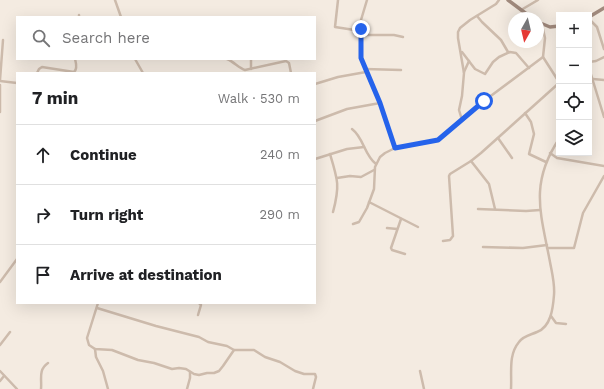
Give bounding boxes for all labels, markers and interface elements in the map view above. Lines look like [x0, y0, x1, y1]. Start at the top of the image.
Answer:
north arrow [508, 12, 544, 48]
map controls [556, 12, 592, 156]
button: + [556, 12, 592, 48]
search box [16, 16, 316, 60]
route end [352, 20, 370, 38]
icon: search [30, 27, 52, 49]
text: Search here [62, 29, 150, 47]
button: − [556, 48, 592, 84]
button: locate [556, 84, 592, 120]
text: 7 min [32, 88, 78, 108]
text: Walk · 530 m [218, 91, 300, 106]
route start [475, 92, 493, 110]
button: layers [556, 120, 592, 156]
icon: ahead [32, 144, 54, 166]
text: Continue [70, 146, 137, 164]
text: 240 m [260, 147, 300, 162]
icon: right [32, 204, 54, 226]
text: Turn right [70, 206, 143, 224]
text: 290 m [259, 207, 300, 222]
icon: arrive [32, 264, 54, 286]
text: Arrive at destination [70, 266, 222, 284]

